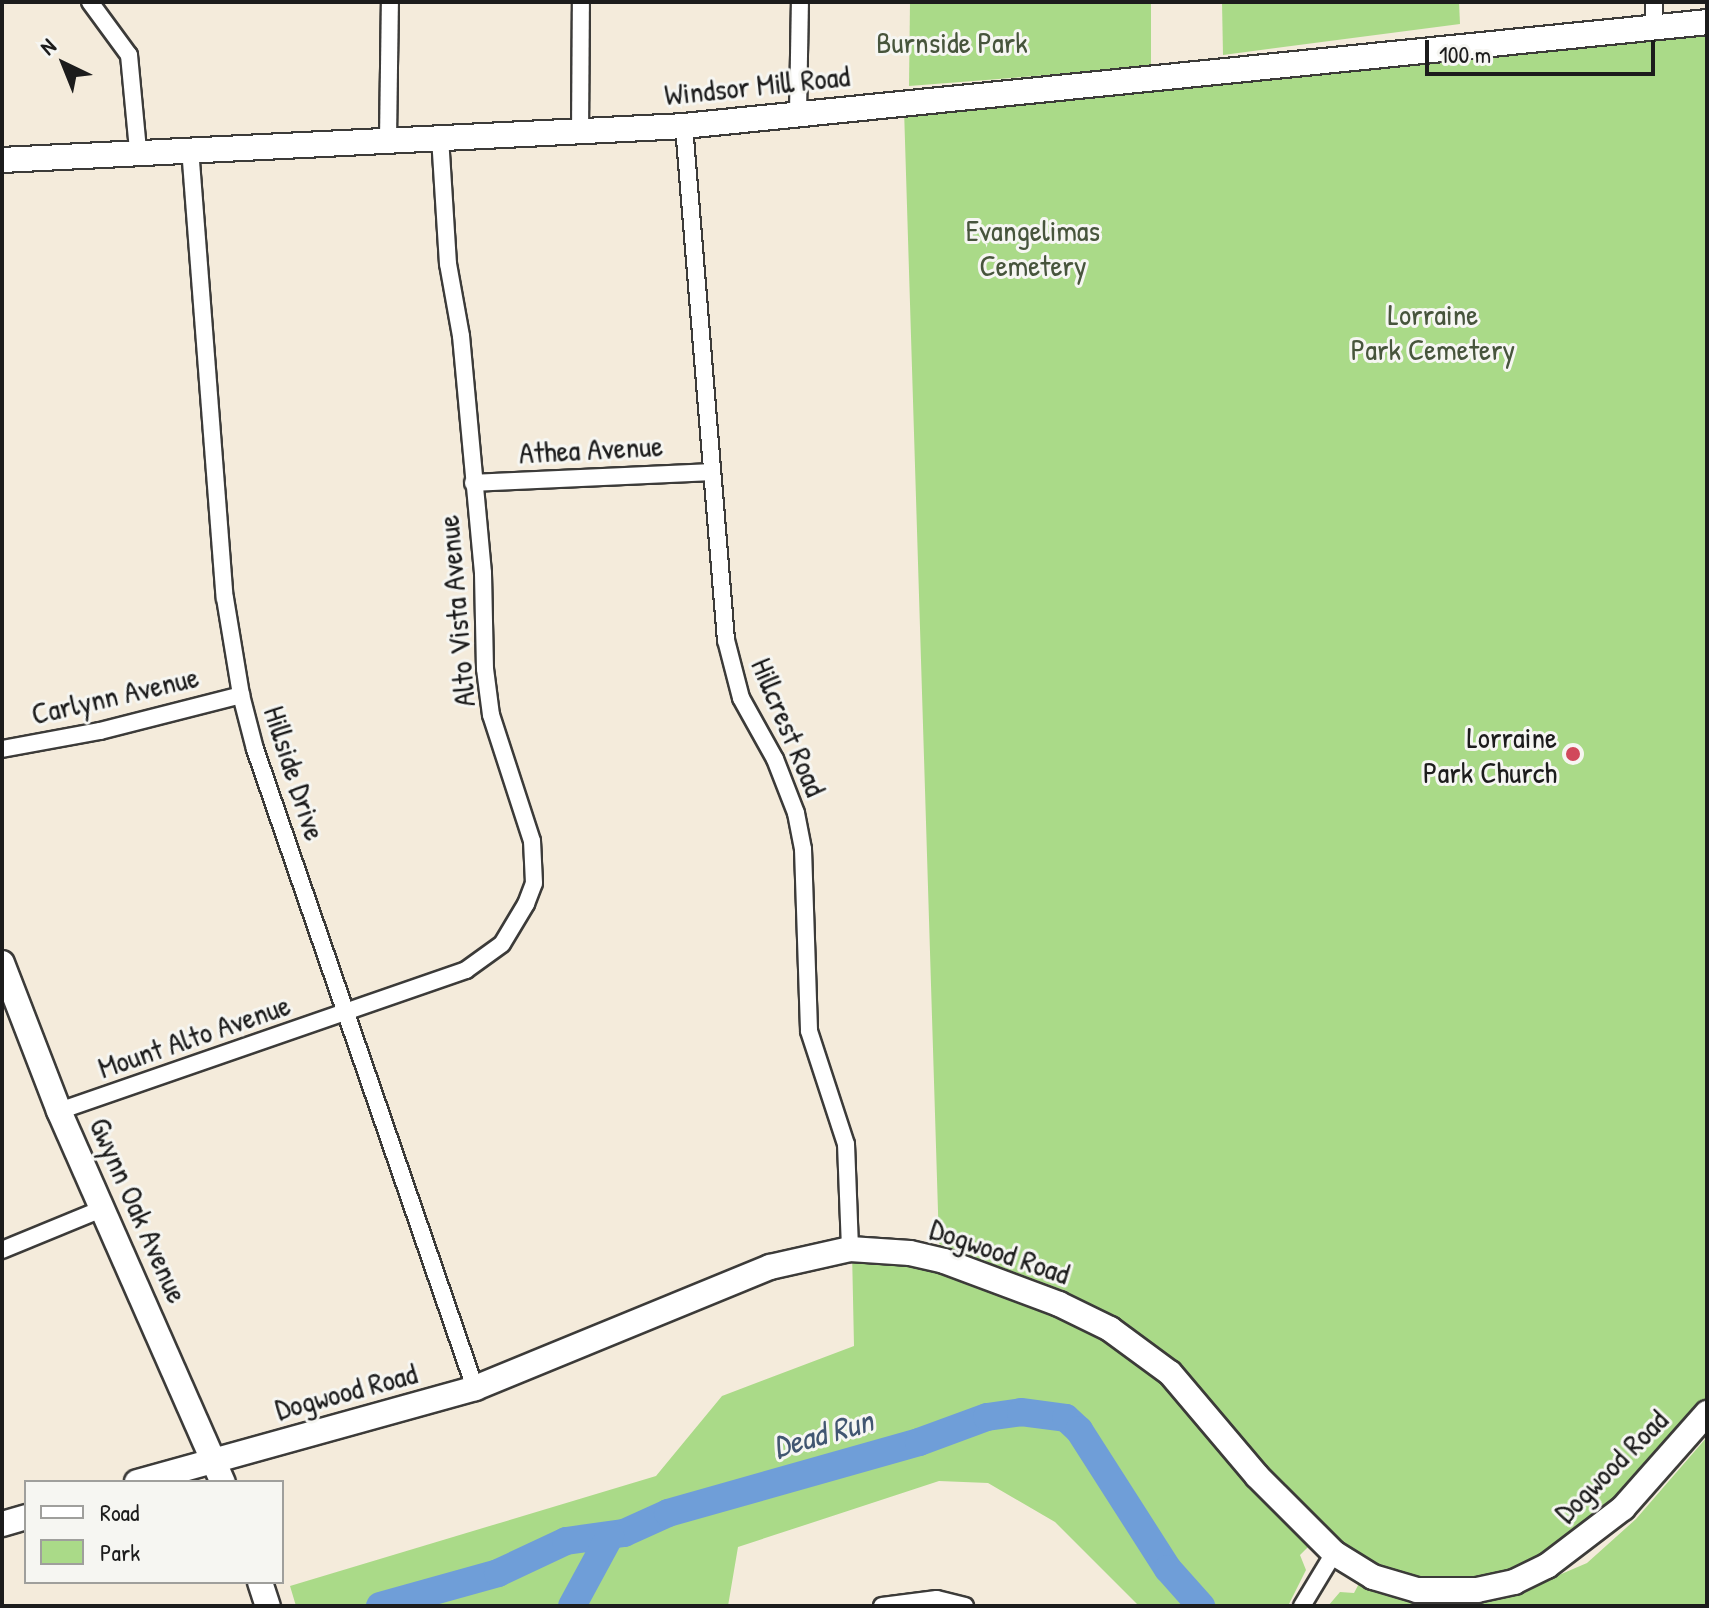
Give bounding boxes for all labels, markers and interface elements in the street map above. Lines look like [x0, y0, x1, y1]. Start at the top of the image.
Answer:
north arrow [24, 24, 104, 104]
park label: Burnside Park [876, 24, 1028, 60]
scale bar [1429, 24, 1659, 74]
text: N [33, 31, 62, 61]
text: 100 m [1439, 38, 1491, 70]
street label: Windsor Mill Road [663, 57, 851, 113]
park label: Evangelimas Cemetery [966, 212, 1100, 282]
park label: Lorraine Park Cemetery [1351, 296, 1515, 366]
street label: Athea Avenue [518, 427, 664, 471]
street label: Alto Vista Avenue [430, 514, 482, 708]
street label: Hillcrest Road [744, 652, 834, 802]
street label: Carlynn Avenue [28, 658, 202, 732]
street label: Hillside Drive [256, 701, 334, 845]
place label: Lorraine Park Church [1423, 719, 1557, 790]
marker: Lorraine Park Church [1564, 745, 1582, 763]
street label: Mount Alto Avenue [93, 986, 295, 1086]
street label: Gwynn Oak Avenue [82, 1112, 196, 1308]
street label: Dogwood Road [925, 1210, 1075, 1292]
street label: Dogwood Road [271, 1355, 421, 1427]
water label: Dead Run [769, 1401, 877, 1467]
street label: Dogwood Road [1547, 1402, 1675, 1530]
legend [24, 1480, 284, 1584]
text: Road [100, 1496, 139, 1528]
text: Park [100, 1536, 140, 1568]

